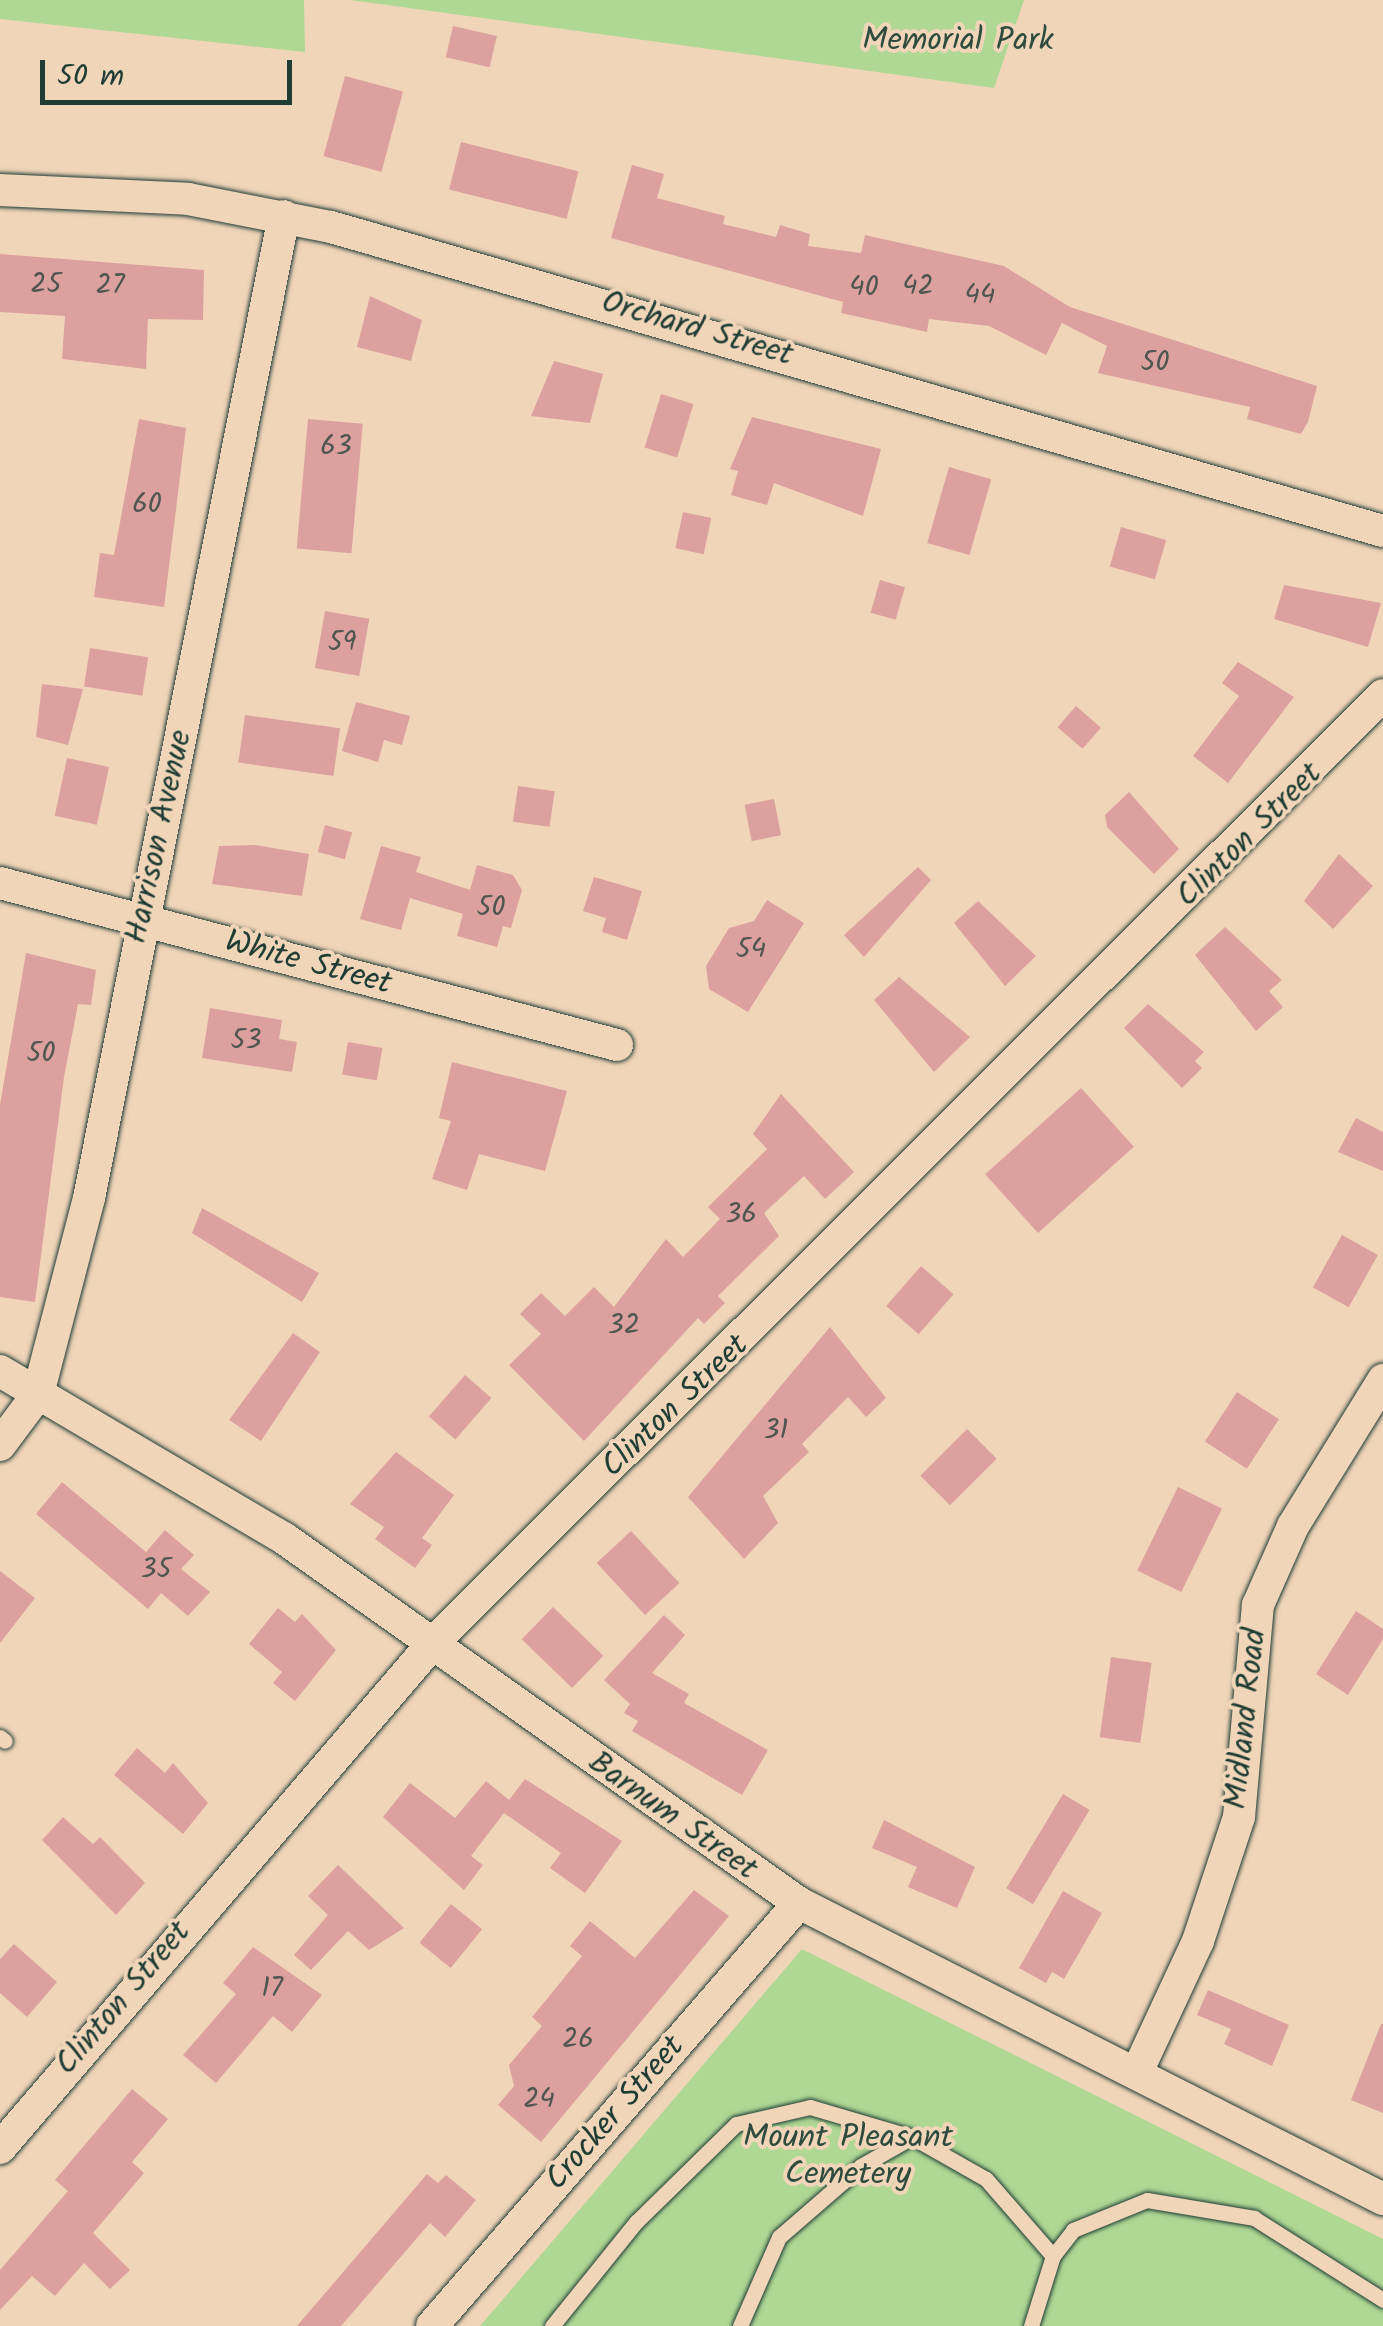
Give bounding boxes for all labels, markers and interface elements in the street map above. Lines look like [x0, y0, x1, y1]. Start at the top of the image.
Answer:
park label: Memorial Park [862, 22, 1054, 60]
scale bar [45, 40, 298, 102]
text: 50 m [57, 53, 124, 101]
house number: 25 [30, 268, 62, 302]
house number: 27 [95, 269, 125, 303]
house number: 42 [902, 270, 934, 304]
house number: 40 [849, 271, 879, 305]
house number: 44 [965, 279, 995, 313]
street label: Orchard Street [597, 284, 797, 376]
house number: 50 [1140, 346, 1170, 380]
house number: 63 [320, 430, 352, 464]
house number: 60 [132, 488, 162, 522]
house number: 59 [328, 626, 356, 660]
street label: Harrison Avenue [119, 727, 201, 947]
street label: Clinton Street [1169, 755, 1331, 917]
house number: 50 [476, 891, 506, 925]
street label: White Street [221, 923, 395, 1005]
house number: 54 [736, 933, 766, 967]
house number: 53 [230, 1024, 262, 1058]
house number: 50 [26, 1037, 56, 1071]
house number: 36 [725, 1198, 757, 1232]
house number: 32 [608, 1309, 640, 1343]
street label: Clinton Street [594, 1327, 758, 1487]
house number: 31 [764, 1414, 788, 1448]
house number: 35 [140, 1553, 172, 1587]
street label: Midland Road [1218, 1627, 1276, 1811]
street label: Barnum Street [580, 1745, 764, 1889]
street label: Clinton Street [48, 1914, 200, 2084]
house number: 17 [261, 1972, 283, 2006]
house number: 26 [562, 2023, 594, 2057]
street label: Crocker Street [538, 2029, 694, 2199]
house number: 24 [523, 2083, 555, 2117]
park label: Mount Pleasant Cemetery [743, 2120, 953, 2195]

